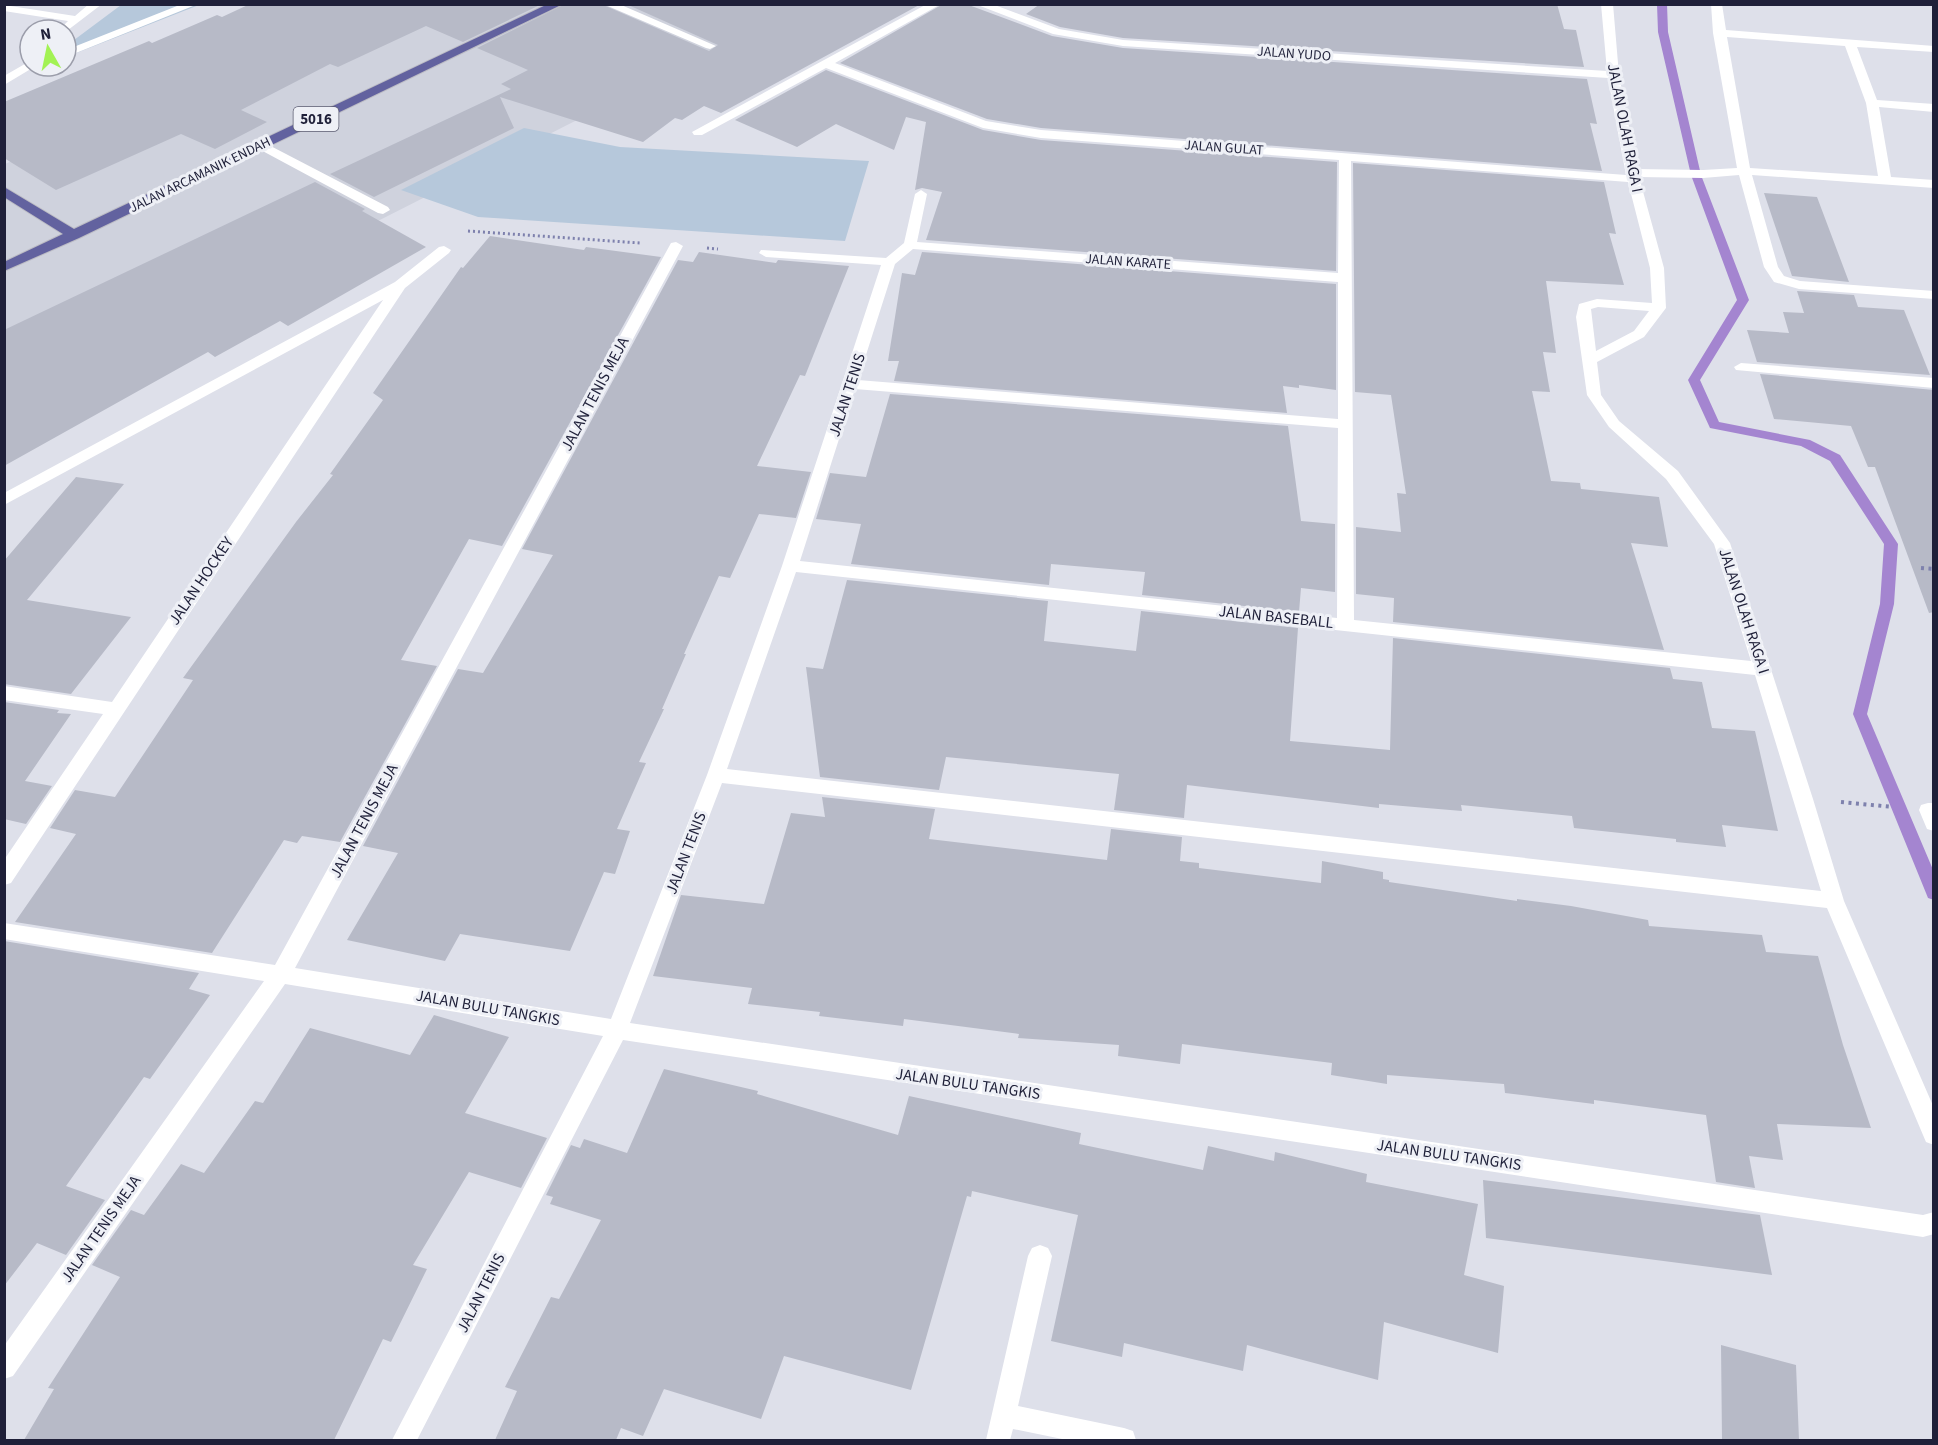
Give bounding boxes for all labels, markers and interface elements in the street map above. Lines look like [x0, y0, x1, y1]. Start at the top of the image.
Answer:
north arrow [18, 18, 78, 78]
text: N [39, 22, 53, 46]
street label: JALAN YUDO [1256, 41, 1332, 67]
street label: JALAN OLAH RAGA I [1602, 62, 1648, 194]
road number: 5016 [294, 107, 338, 131]
street label: JALAN ARCAMANIK ENDAH [126, 132, 274, 218]
street label: JALAN GULAT [1184, 135, 1265, 161]
street label: JALAN KARATE [1085, 249, 1171, 275]
street label: JALAN TENIS MEJA [556, 333, 634, 455]
street label: JALAN TENIS [823, 350, 871, 440]
street label: JALAN HOCKEY [163, 532, 239, 629]
street label: JALAN OLAH RAGA I [1713, 545, 1775, 677]
street label: JALAN BASEBALL [1218, 600, 1335, 634]
street label: JALAN TENIS MEJA [325, 760, 403, 882]
street label: JALAN TENIS [660, 809, 712, 897]
street label: JALAN BULU TANGKIS [414, 985, 562, 1031]
street label: JALAN BULU TANGKIS [894, 1063, 1042, 1105]
street label: JALAN BULU TANGKIS [1375, 1134, 1523, 1176]
street label: JALAN TENIS MEJA [56, 1171, 146, 1287]
street label: JALAN TENIS [452, 1249, 510, 1337]

